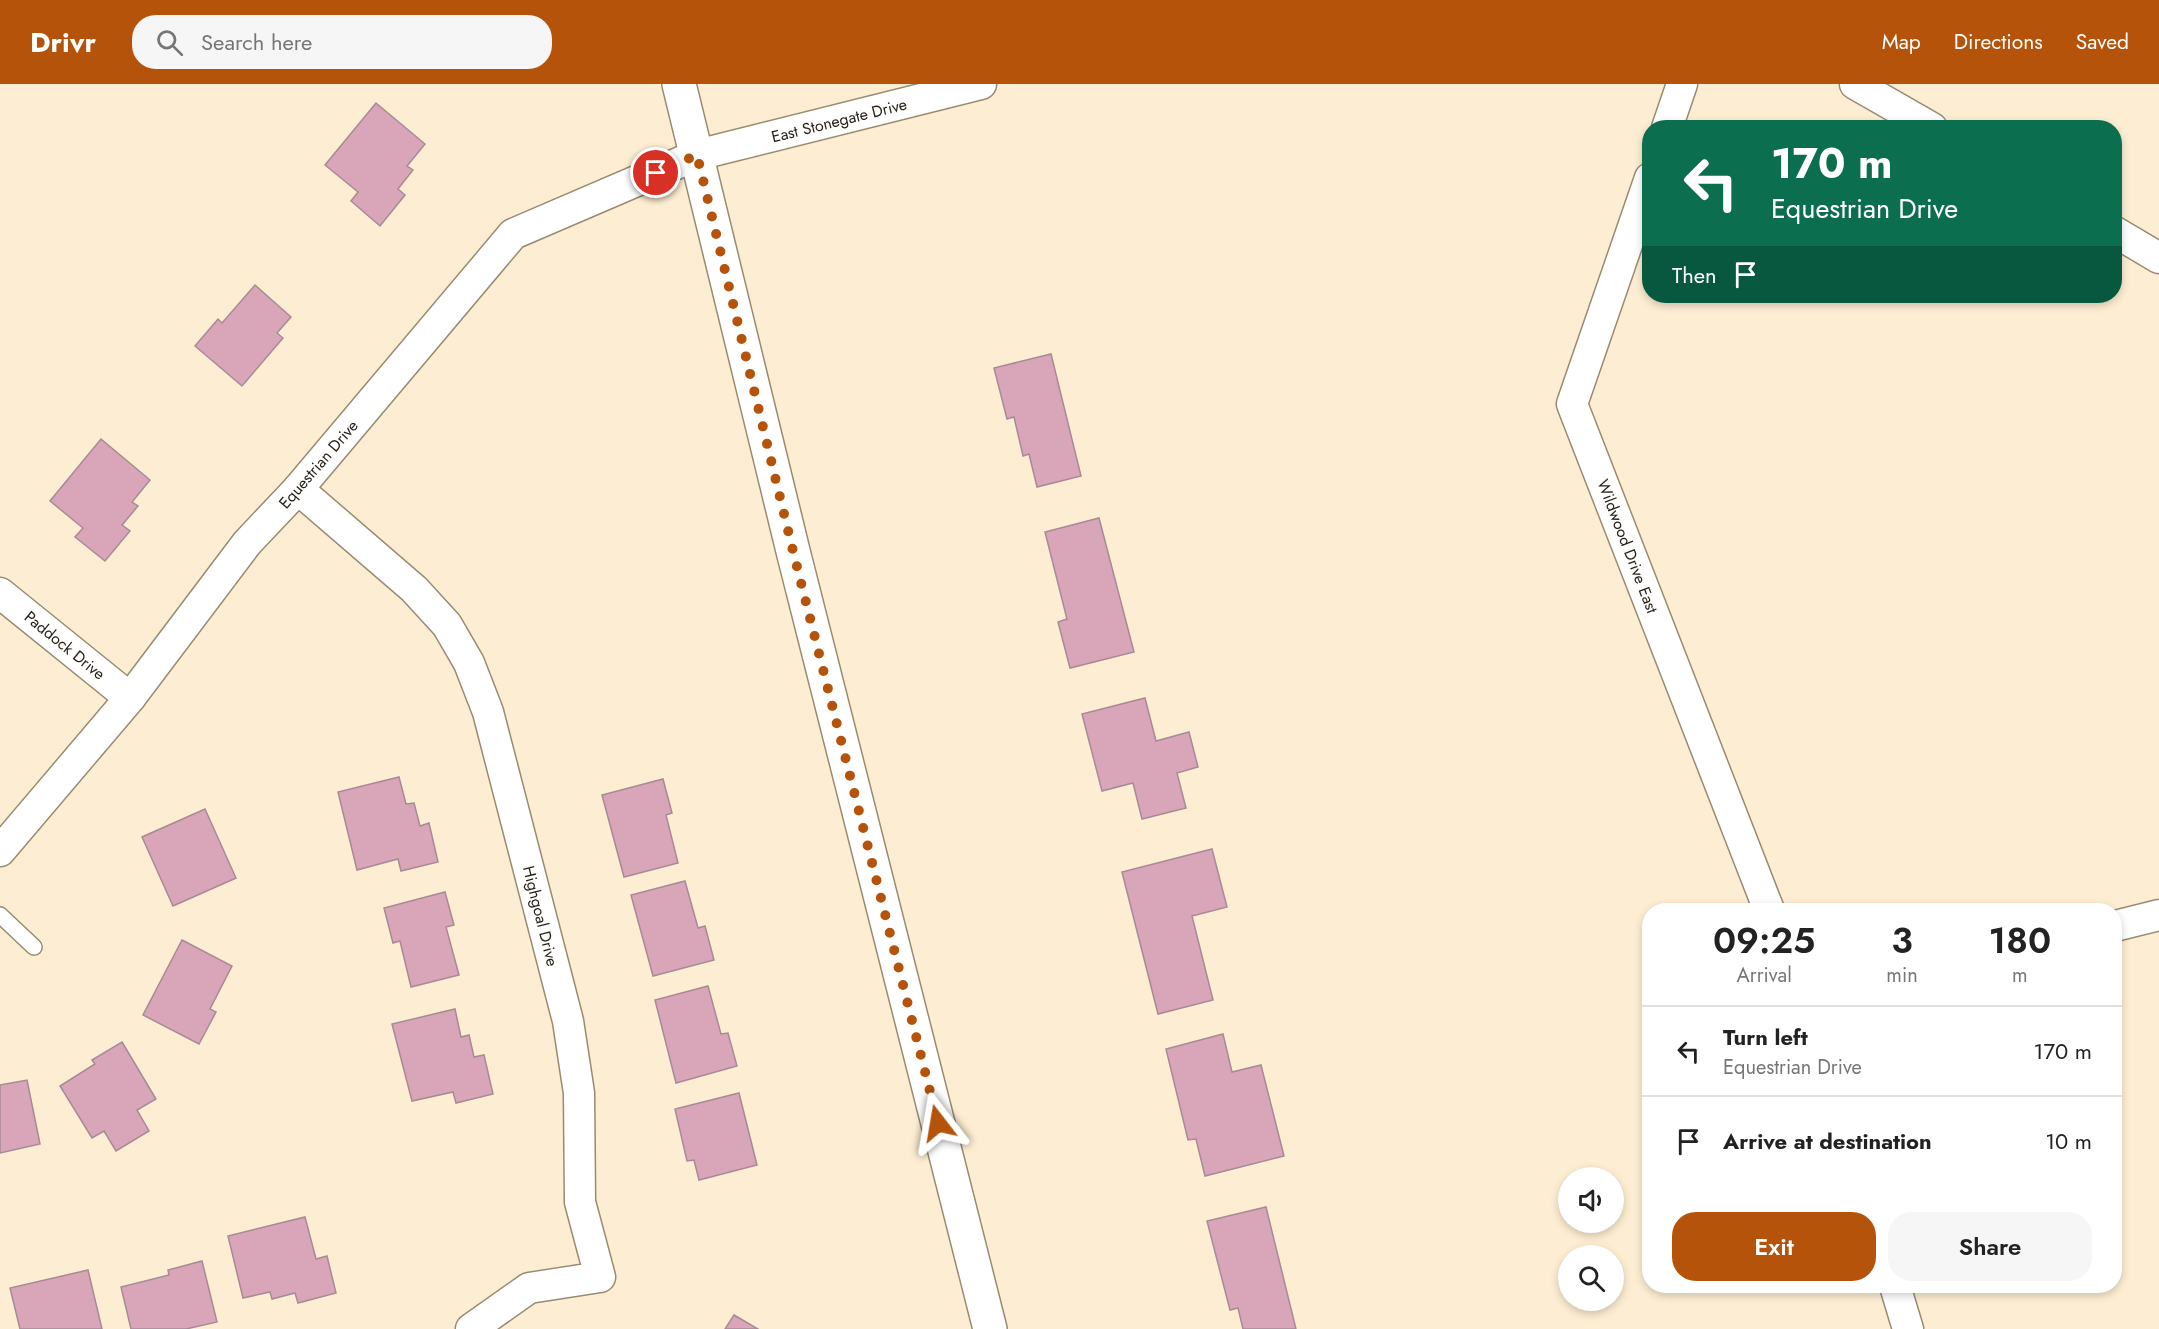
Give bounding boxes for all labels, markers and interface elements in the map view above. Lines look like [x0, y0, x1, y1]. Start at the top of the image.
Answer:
search box [132, 15, 552, 69]
text: Drivr [30, 22, 96, 63]
icon: search [153, 26, 186, 59]
text: Search here [201, 26, 312, 58]
text: Map [1882, 27, 1921, 57]
text: Directions [1954, 27, 2043, 57]
text: Saved [2076, 27, 2129, 57]
street label: East Stonegate Drive [769, 93, 909, 148]
text: 170 m [1771, 133, 1893, 194]
icon: left [1672, 144, 1750, 222]
pin [630, 147, 681, 198]
icon: arrive [639, 156, 672, 189]
text: Equestrian Drive [1771, 189, 1958, 228]
icon: arrive [1729, 258, 1762, 291]
text: Then [1672, 259, 1717, 291]
street label: Equestrian Drive [273, 415, 363, 514]
street label: Wildwood Drive East [1591, 476, 1664, 617]
street label: Paddock Drive [19, 606, 110, 685]
street label: Highgoal Drive [517, 863, 564, 969]
text: 09:25 [1713, 914, 1815, 966]
text: 3 [1891, 914, 1913, 966]
text: 180 [1989, 914, 2051, 966]
text: Arrival [1737, 961, 1792, 990]
text: min [1886, 961, 1918, 990]
text: m [2012, 961, 2028, 990]
text: Turn left [1723, 1021, 1808, 1053]
icon: left [1672, 1035, 1705, 1068]
text: 170 m [2034, 1035, 2092, 1067]
text: Equestrian Drive [1723, 1053, 1862, 1082]
position arrow [906, 1091, 970, 1155]
icon: arrive [1672, 1125, 1705, 1158]
text: Arrive at destination [1723, 1125, 1932, 1157]
text: 10 m [2045, 1125, 2092, 1157]
map controls [1558, 1167, 1624, 1311]
button: sound [1558, 1167, 1624, 1233]
button: Exit [1672, 1212, 1876, 1281]
button: Share [1888, 1212, 2092, 1281]
button: search [1558, 1245, 1624, 1311]

